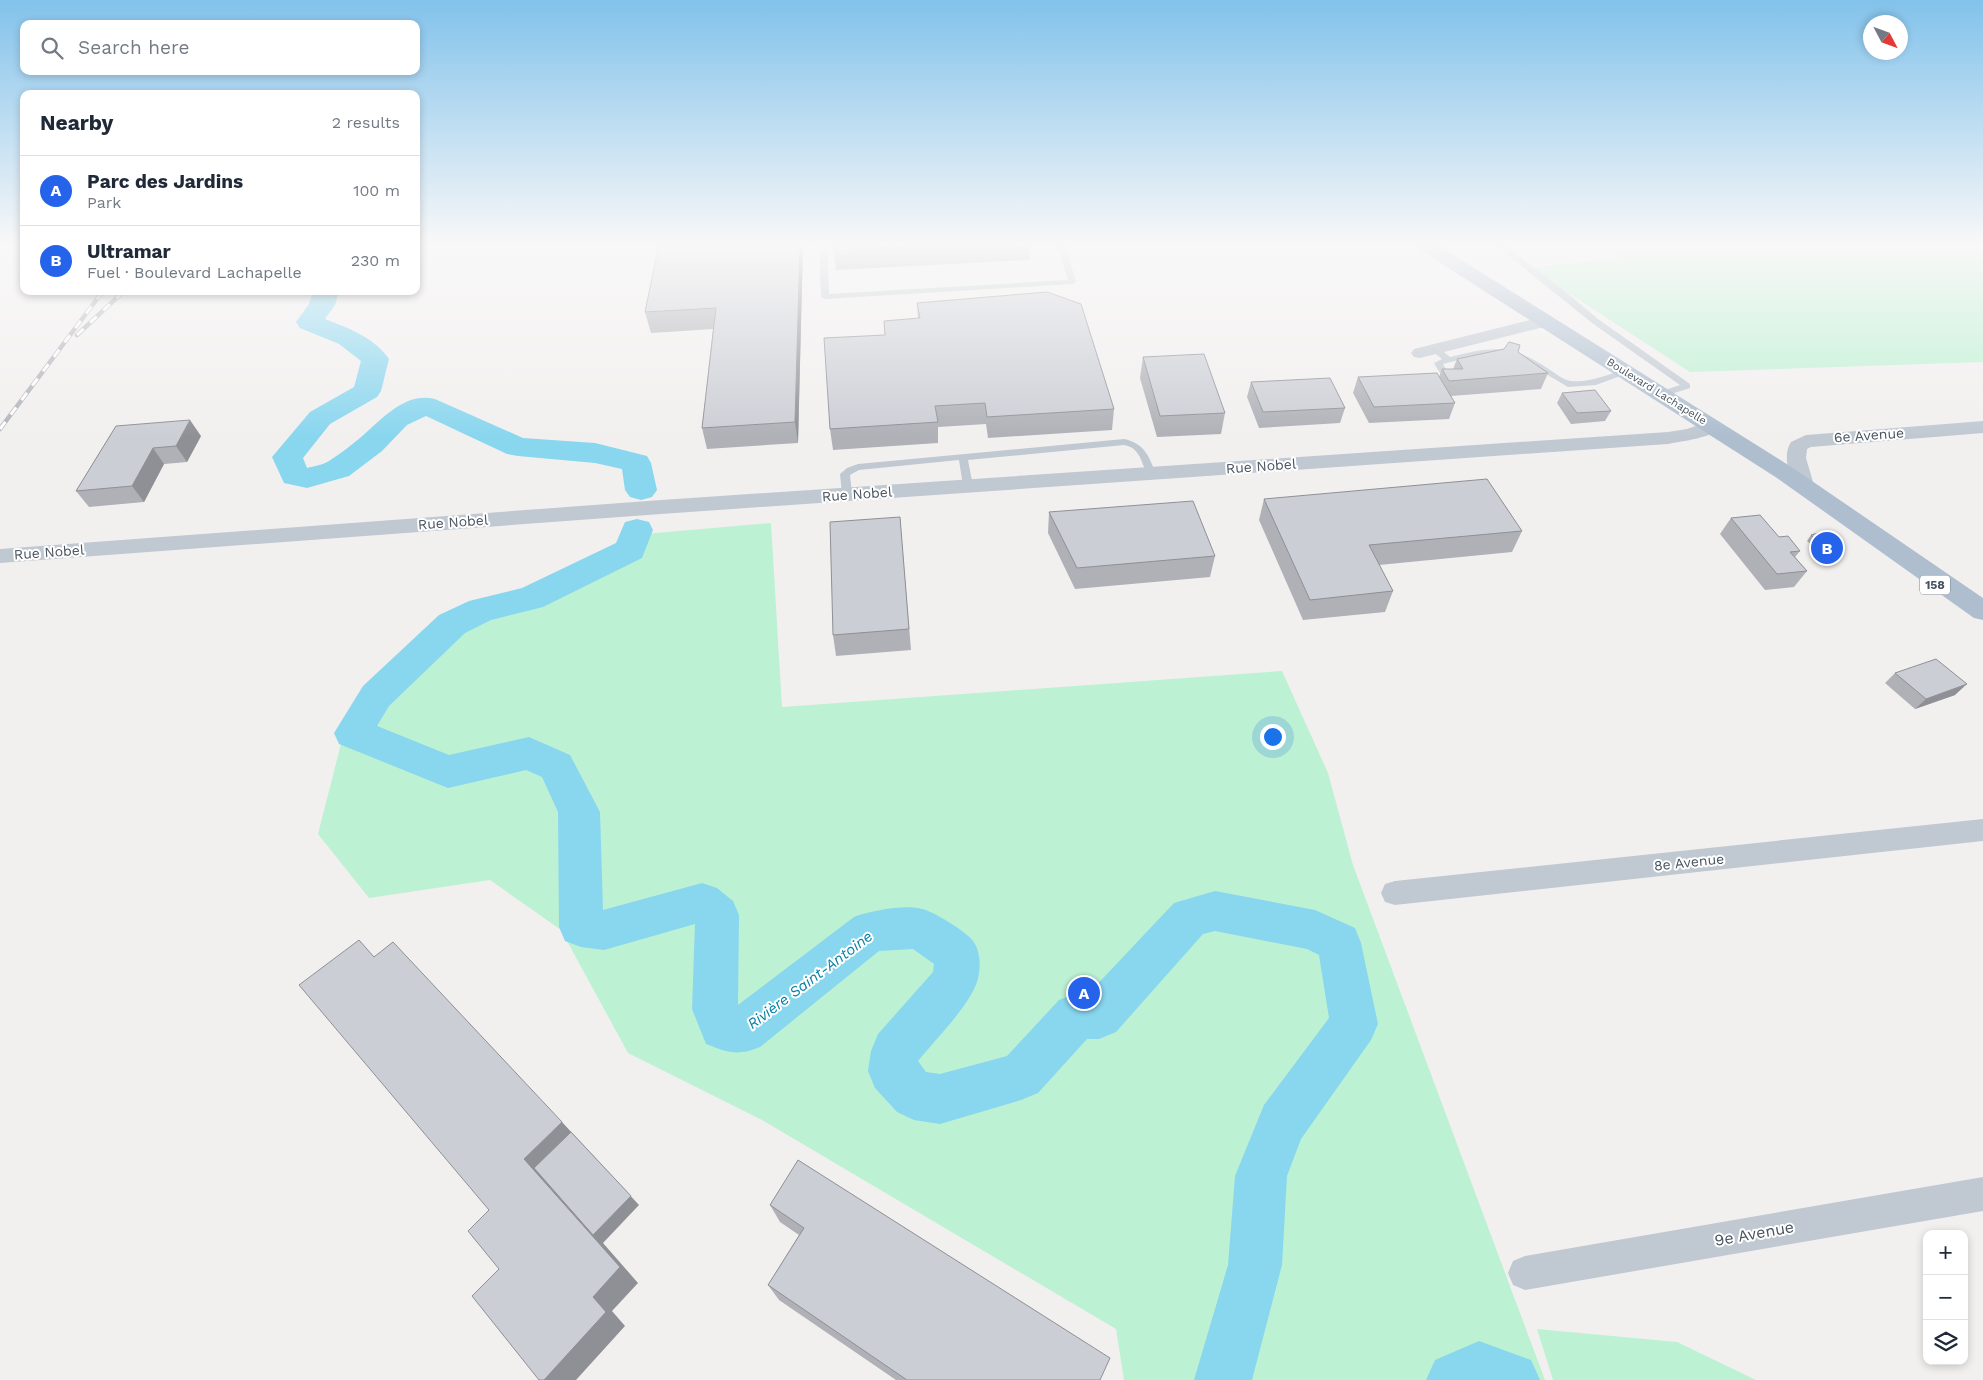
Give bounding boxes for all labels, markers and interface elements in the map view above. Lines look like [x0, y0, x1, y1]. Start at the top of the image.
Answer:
north arrow [1863, 15, 1908, 60]
search box [20, 20, 420, 75]
icon: search [38, 34, 66, 62]
text: Search here [78, 36, 189, 59]
text: Nearby [40, 110, 113, 135]
text: 2 results [332, 113, 400, 132]
text: Parc des Jardins [87, 170, 243, 193]
text: A [51, 181, 61, 200]
text: 100 m [353, 181, 400, 200]
text: Park [87, 193, 121, 212]
text: Ultramar [87, 240, 171, 263]
text: B [51, 251, 61, 270]
text: 230 m [351, 251, 400, 270]
text: Fuel · Boulevard Lachapelle [87, 263, 302, 282]
street label: Boulevard Lachapelle [1604, 355, 1709, 427]
street label: 6e Avenue [1833, 425, 1905, 445]
street label: Rue Nobel [1225, 456, 1297, 476]
street label: Rue Nobel [821, 484, 893, 504]
street label: Rue Nobel [417, 512, 489, 532]
pin: B [1811, 529, 1843, 567]
street label: Rue Nobel [13, 542, 85, 562]
road number: 158 [1920, 576, 1950, 594]
your location [1260, 724, 1286, 750]
street label: 8e Avenue [1653, 850, 1725, 874]
water label: Rivière Saint-Antoine [744, 927, 876, 1033]
pin: A [1068, 974, 1100, 1012]
street label: 9e Avenue [1713, 1217, 1795, 1250]
map controls [1923, 1230, 1968, 1365]
button: + [1923, 1230, 1968, 1275]
button: − [1923, 1275, 1968, 1320]
button: layers [1923, 1320, 1968, 1365]

